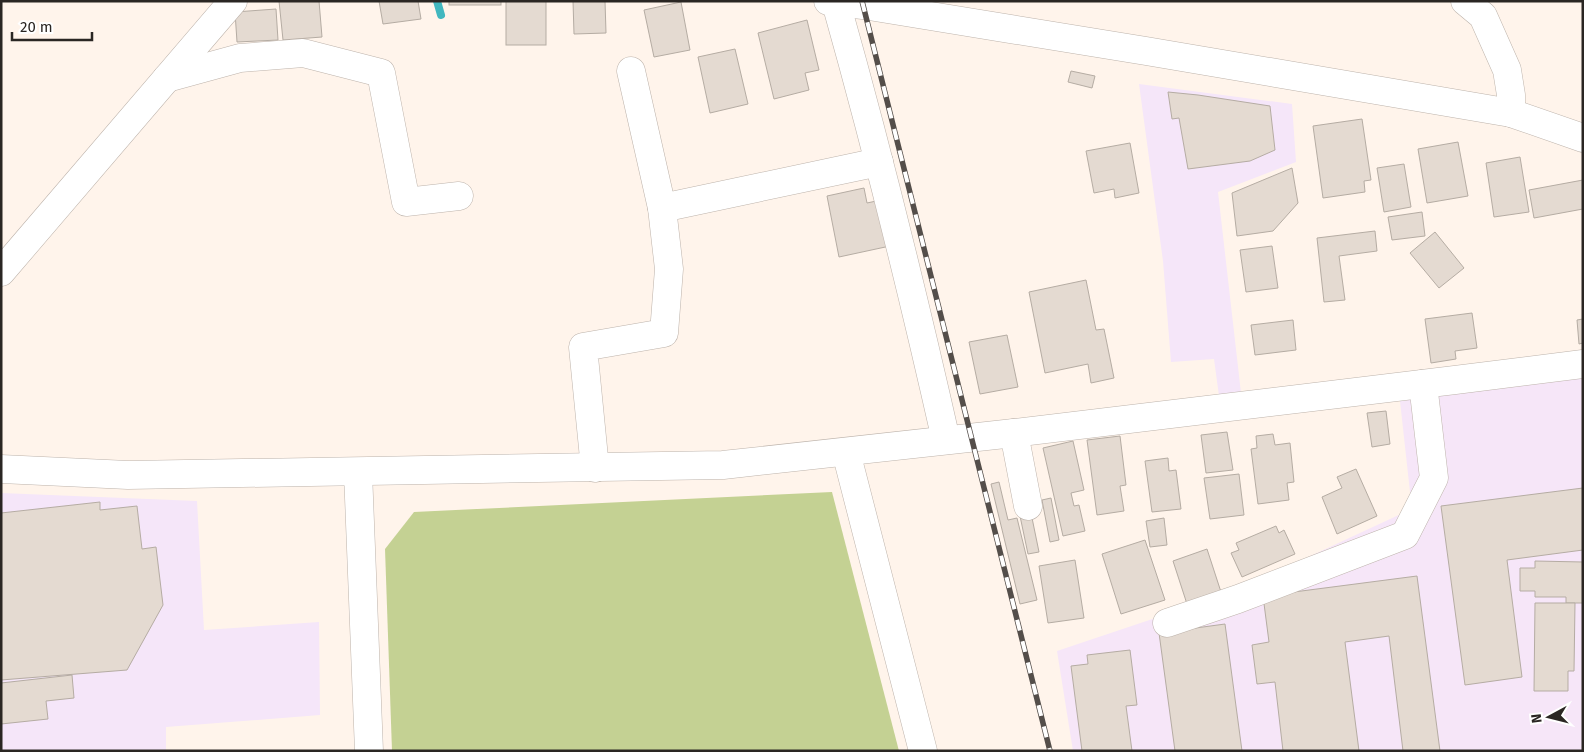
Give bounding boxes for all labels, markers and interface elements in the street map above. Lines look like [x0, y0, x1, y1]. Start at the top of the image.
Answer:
scale bar [12, 10, 92, 42]
text: 20 m [20, 18, 53, 36]
north arrow [1524, 692, 1574, 742]
text: N [1528, 713, 1546, 724]

